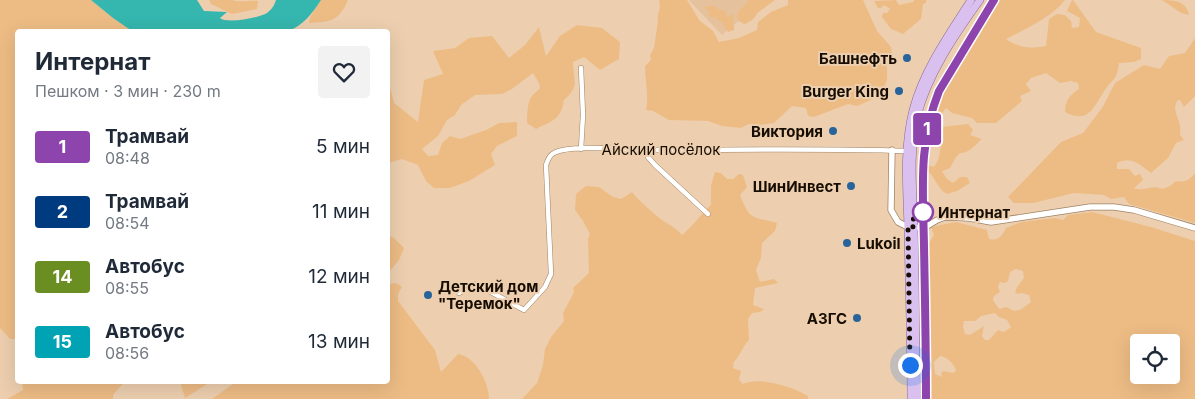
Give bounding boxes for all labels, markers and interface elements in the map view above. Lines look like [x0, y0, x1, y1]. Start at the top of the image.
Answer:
button: heart [318, 46, 370, 98]
text: Интернат [35, 47, 150, 76]
place label: Башнефть [819, 49, 897, 68]
marker: Башнефть [901, 52, 913, 64]
text: Пешком · 3 мин · 230 m [35, 81, 221, 101]
place label: Burger King [802, 82, 889, 101]
marker: Burger King [893, 85, 905, 97]
line badge: 1 [911, 113, 943, 145]
text: 1 [923, 118, 931, 139]
place label: Виктория [751, 122, 823, 141]
text: Трамвай [105, 125, 189, 148]
marker: Виктория [827, 125, 839, 137]
text: 5 мин [316, 135, 370, 158]
text: 1 [59, 136, 66, 157]
street label: Айский посёлок [602, 140, 720, 159]
text: 08:48 [105, 148, 150, 168]
place label: ШинИнвест [753, 177, 841, 196]
marker: ШинИнвест [845, 180, 857, 192]
text: Трамвай [105, 190, 189, 213]
text: 11 мин [312, 200, 370, 223]
text: 2 [57, 201, 68, 222]
marker: Интернат [912, 201, 934, 223]
place label: Интернат [938, 203, 1010, 222]
text: 08:54 [105, 213, 150, 233]
place label: Lukoil [857, 234, 901, 253]
marker: Lukoil [841, 237, 853, 249]
text: Автобус [105, 255, 185, 278]
text: 12 мин [308, 265, 370, 288]
text: 14 [53, 266, 72, 287]
place label: Детский дом "Теремок" [438, 277, 538, 313]
text: 08:55 [105, 278, 149, 298]
marker: Детский дом "Теремок" [422, 289, 434, 301]
place label: АЗГС [807, 309, 847, 328]
marker: АЗГС [851, 312, 863, 324]
text: Автобус [105, 320, 185, 343]
text: 13 мин [308, 330, 370, 353]
text: 15 [53, 331, 72, 352]
map controls [1130, 334, 1180, 384]
button: locate [1130, 334, 1180, 384]
text: 08:56 [105, 343, 149, 363]
your location [898, 353, 923, 378]

